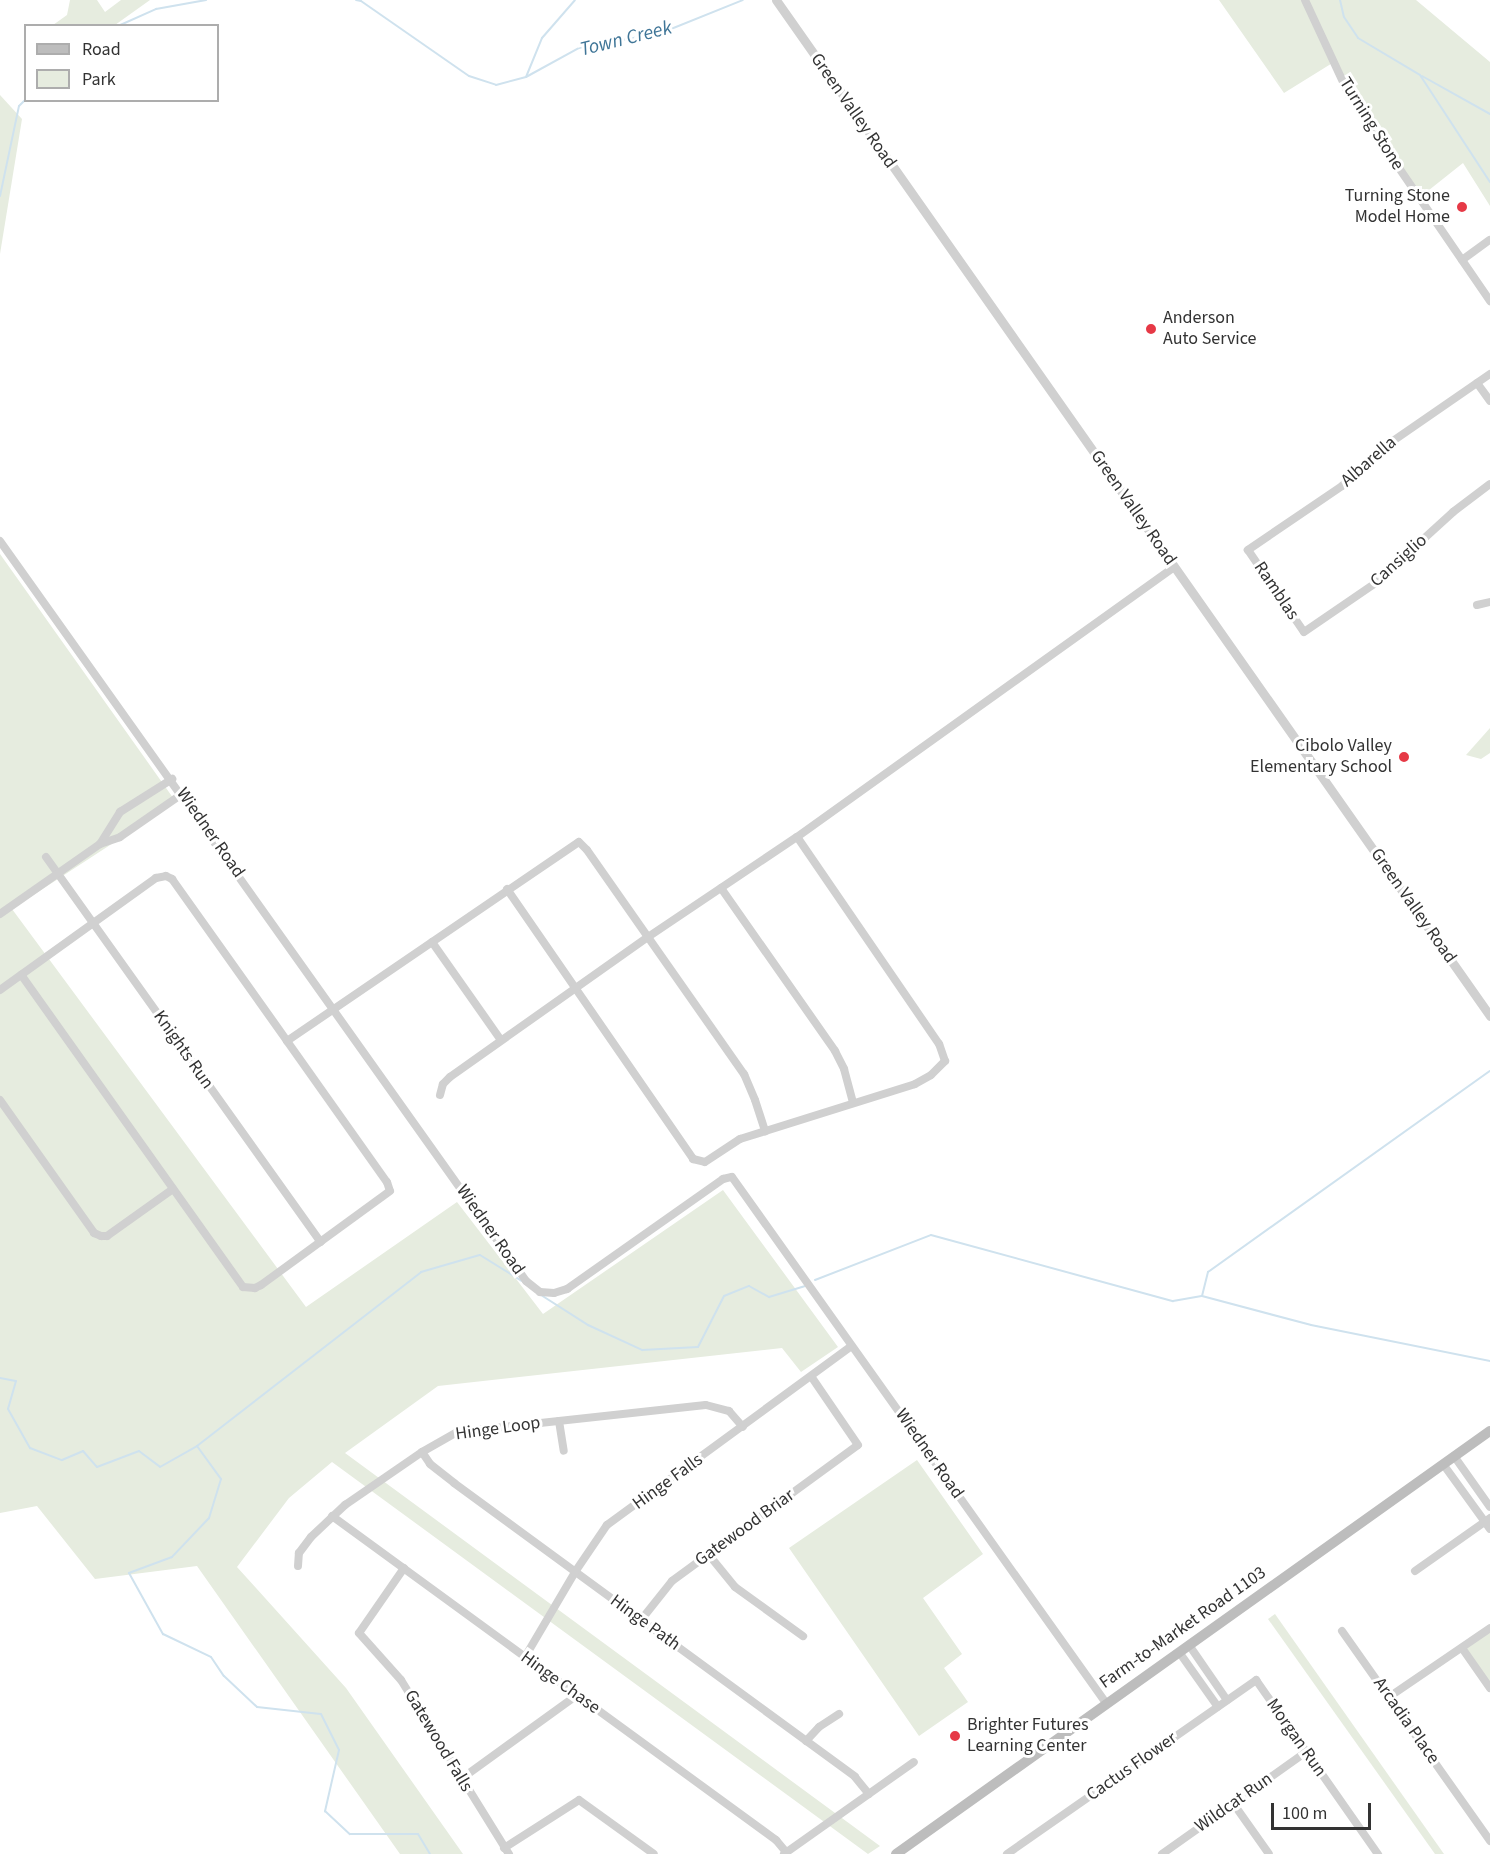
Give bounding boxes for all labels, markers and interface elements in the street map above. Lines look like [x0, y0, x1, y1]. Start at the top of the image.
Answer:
water label: Town Creek [578, 16, 674, 62]
legend [24, 24, 219, 102]
text: Road [82, 37, 121, 62]
street label: Green Valley Road [805, 49, 901, 173]
text: Park [82, 67, 116, 92]
street label: Turning Stone [1334, 74, 1408, 174]
place label: Turning Stone Model Home [1345, 186, 1450, 228]
marker: Turning Stone Model Home [1455, 200, 1469, 214]
place label: Anderson Auto Service [1163, 308, 1256, 350]
marker: Anderson Auto Service [1144, 322, 1158, 336]
street label: Albarella [1337, 432, 1401, 492]
street label: Green Valley Road [1085, 446, 1181, 570]
street label: Cansiglio [1366, 530, 1432, 592]
street label: Ramblas [1249, 558, 1303, 624]
place label: Cibolo Valley Elementary School [1250, 736, 1392, 778]
marker: Cibolo Valley Elementary School [1397, 750, 1411, 764]
street label: Wiedner Road [171, 784, 249, 882]
street label: Green Valley Road [1365, 844, 1461, 968]
street label: Knights Run [148, 1007, 218, 1093]
street label: Wiedner Road [451, 1181, 529, 1279]
street label: Wiedner Road [890, 1405, 968, 1503]
street label: Hinge Loop [454, 1412, 542, 1446]
street label: Hinge Falls [629, 1449, 707, 1515]
street label: Gatewood Briar [691, 1485, 799, 1571]
street label: Farm-to-Market Road 1103 [1096, 1562, 1270, 1694]
street label: Hinge Path [606, 1590, 684, 1656]
street label: Hinge Chase [516, 1647, 604, 1719]
street label: Arcadia Place [1368, 1674, 1444, 1768]
street label: Gatewood Falls [399, 1686, 477, 1796]
street label: Morgan Run [1261, 1695, 1331, 1781]
place label: Brighter Futures Learning Center [967, 1715, 1089, 1758]
street label: Cactus Flower [1083, 1728, 1181, 1806]
marker: Brighter Futures Learning Center [948, 1729, 962, 1743]
street label: Wildcat Run [1191, 1768, 1277, 1838]
scale bar [1274, 1791, 1374, 1829]
text: 100 m [1282, 1801, 1327, 1826]

